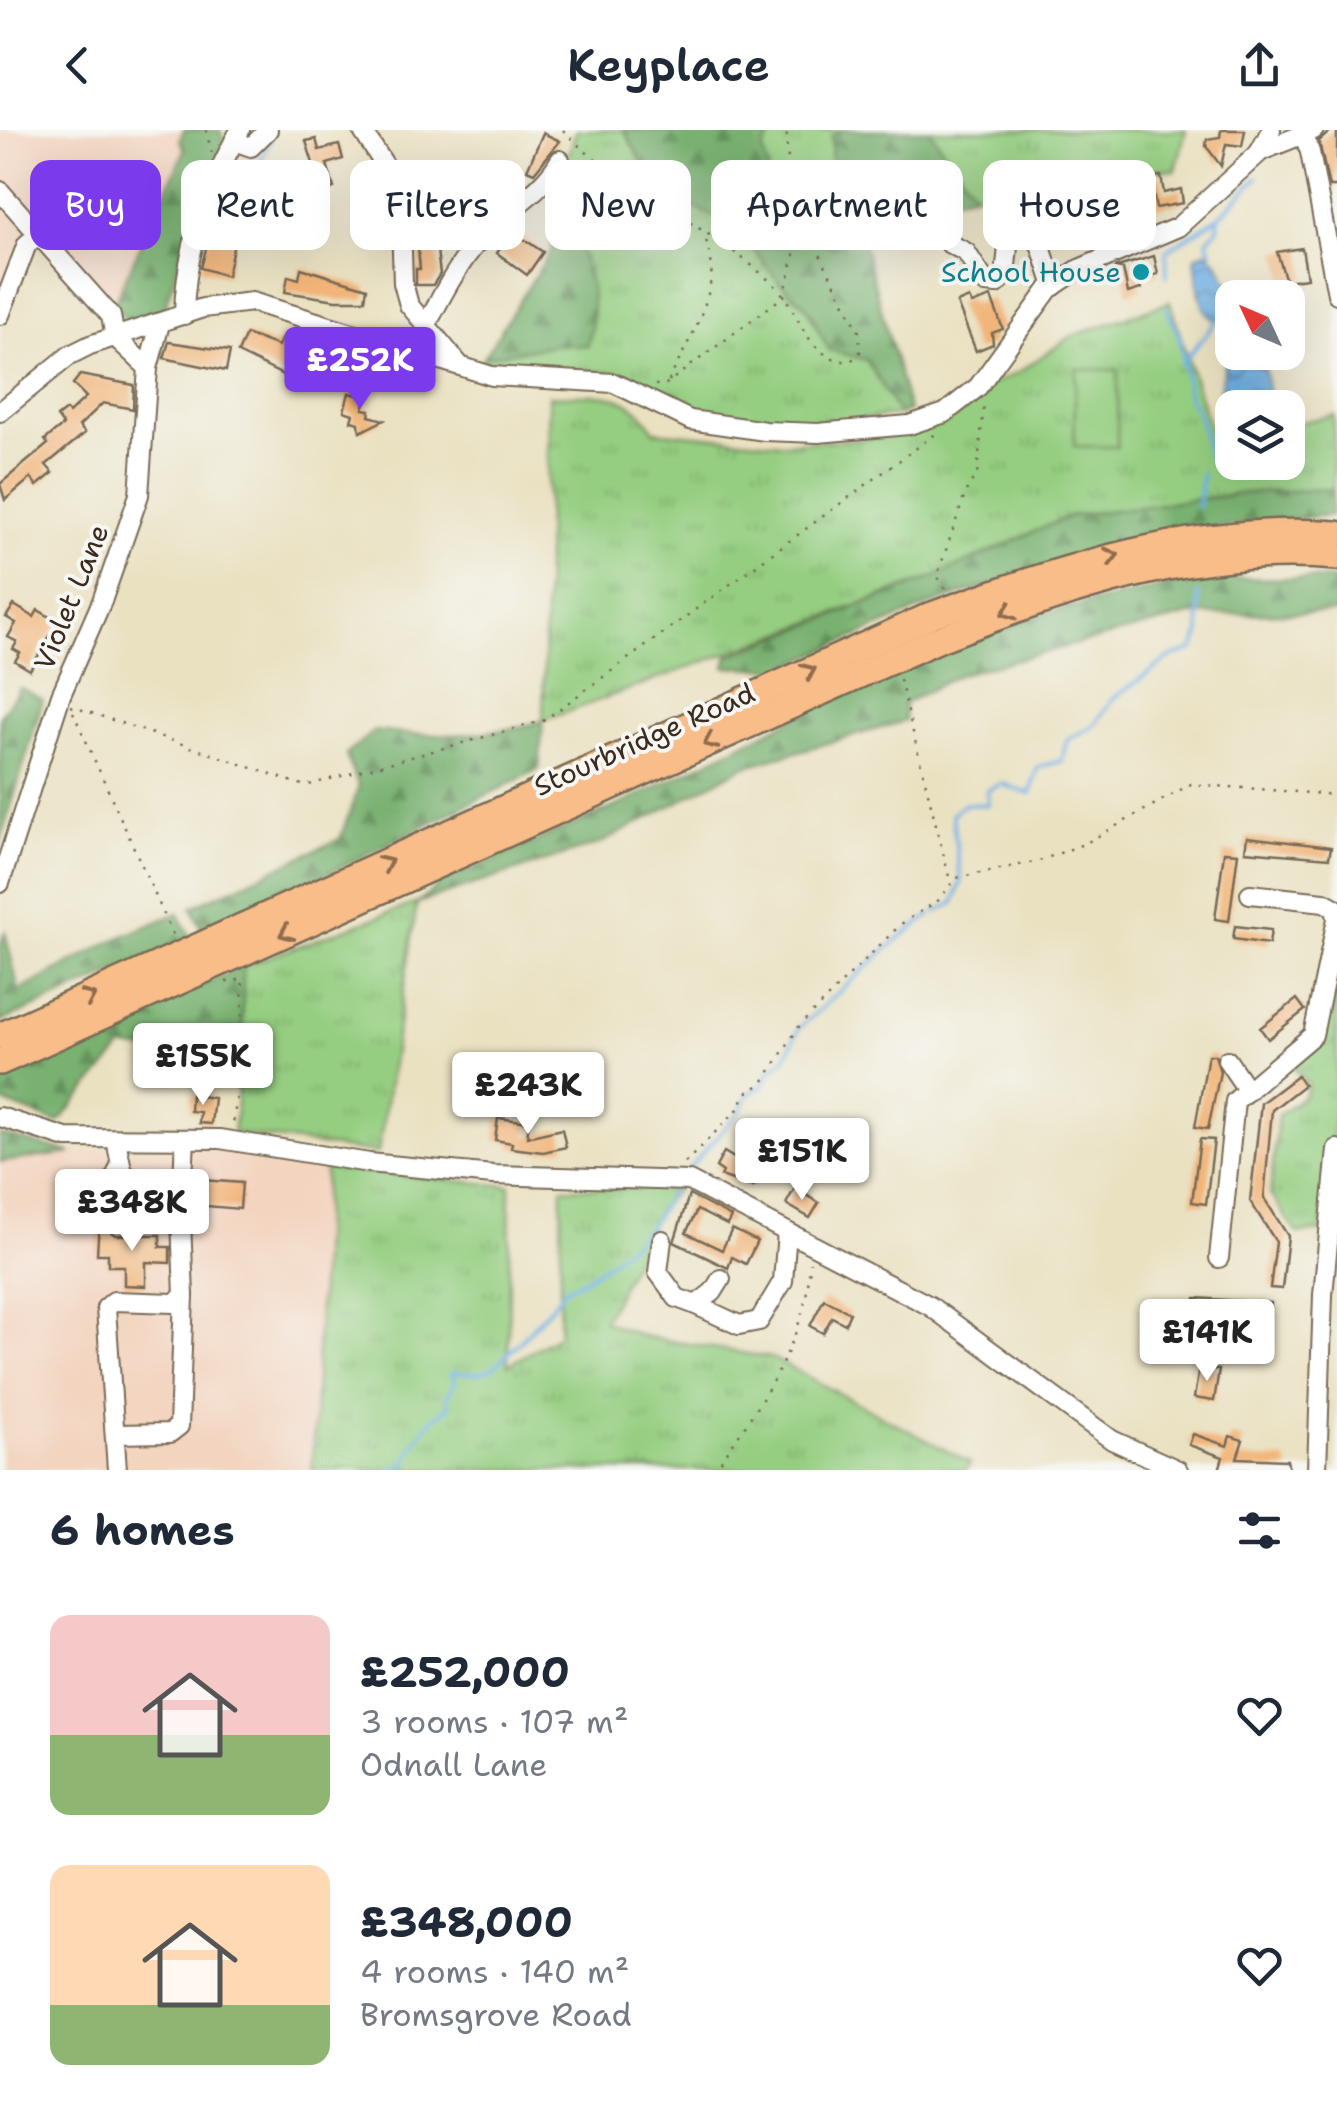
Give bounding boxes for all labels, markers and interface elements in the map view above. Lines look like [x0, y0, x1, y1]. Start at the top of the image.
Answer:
text: Keyplace [567, 35, 770, 95]
icon: back [50, 38, 105, 93]
icon: share [1232, 38, 1287, 93]
chip: Buy [30, 160, 161, 250]
chip: Rent [181, 160, 330, 250]
chip: Filters [350, 160, 525, 250]
chip: New [545, 160, 691, 250]
chip: Apartment [711, 160, 963, 250]
chip: House [983, 160, 1156, 250]
place label: School House [941, 253, 1121, 291]
marker: School House [1130, 261, 1152, 283]
north arrow [1215, 280, 1305, 370]
map controls [1215, 280, 1305, 480]
pin: £252K [290, 327, 430, 412]
text: £252K [306, 338, 414, 381]
button: layers [1215, 390, 1305, 480]
street label: Violet Lane [24, 518, 118, 676]
one-way arrow [1103, 547, 1120, 568]
one-way arrow [1000, 600, 1018, 620]
one-way arrow [799, 663, 817, 683]
street label: Stourbridge Road [527, 673, 761, 805]
one-way arrow [702, 730, 720, 750]
one-way arrow [375, 855, 393, 875]
one-way arrow [278, 921, 296, 941]
one-way arrow [79, 989, 97, 1009]
pin: £155K [133, 1023, 273, 1108]
text: £155K [155, 1034, 251, 1077]
pin: £243K [458, 1052, 598, 1137]
text: £243K [474, 1063, 582, 1106]
pin: £151K [732, 1118, 872, 1203]
text: £151K [757, 1129, 847, 1172]
pin: £348K [62, 1169, 202, 1254]
text: £348K [77, 1180, 187, 1223]
pin: £141K [1137, 1299, 1277, 1384]
text: £141K [1162, 1310, 1252, 1353]
text: 6 homes [50, 1502, 235, 1558]
icon: filters [1232, 1503, 1287, 1558]
text: £252,000 [360, 1644, 570, 1700]
icon: home [130, 1655, 250, 1775]
icon: heart [1232, 1688, 1287, 1743]
text: 3 rooms · 107 m² [360, 1700, 628, 1743]
text: Odnall Lane [360, 1743, 547, 1786]
text: £348,000 [360, 1894, 573, 1950]
icon: home [130, 1905, 250, 2025]
icon: heart [1232, 1938, 1287, 1993]
text: 4 rooms · 140 m² [360, 1950, 629, 1993]
text: Bromsgrove Road [360, 1993, 632, 2036]

